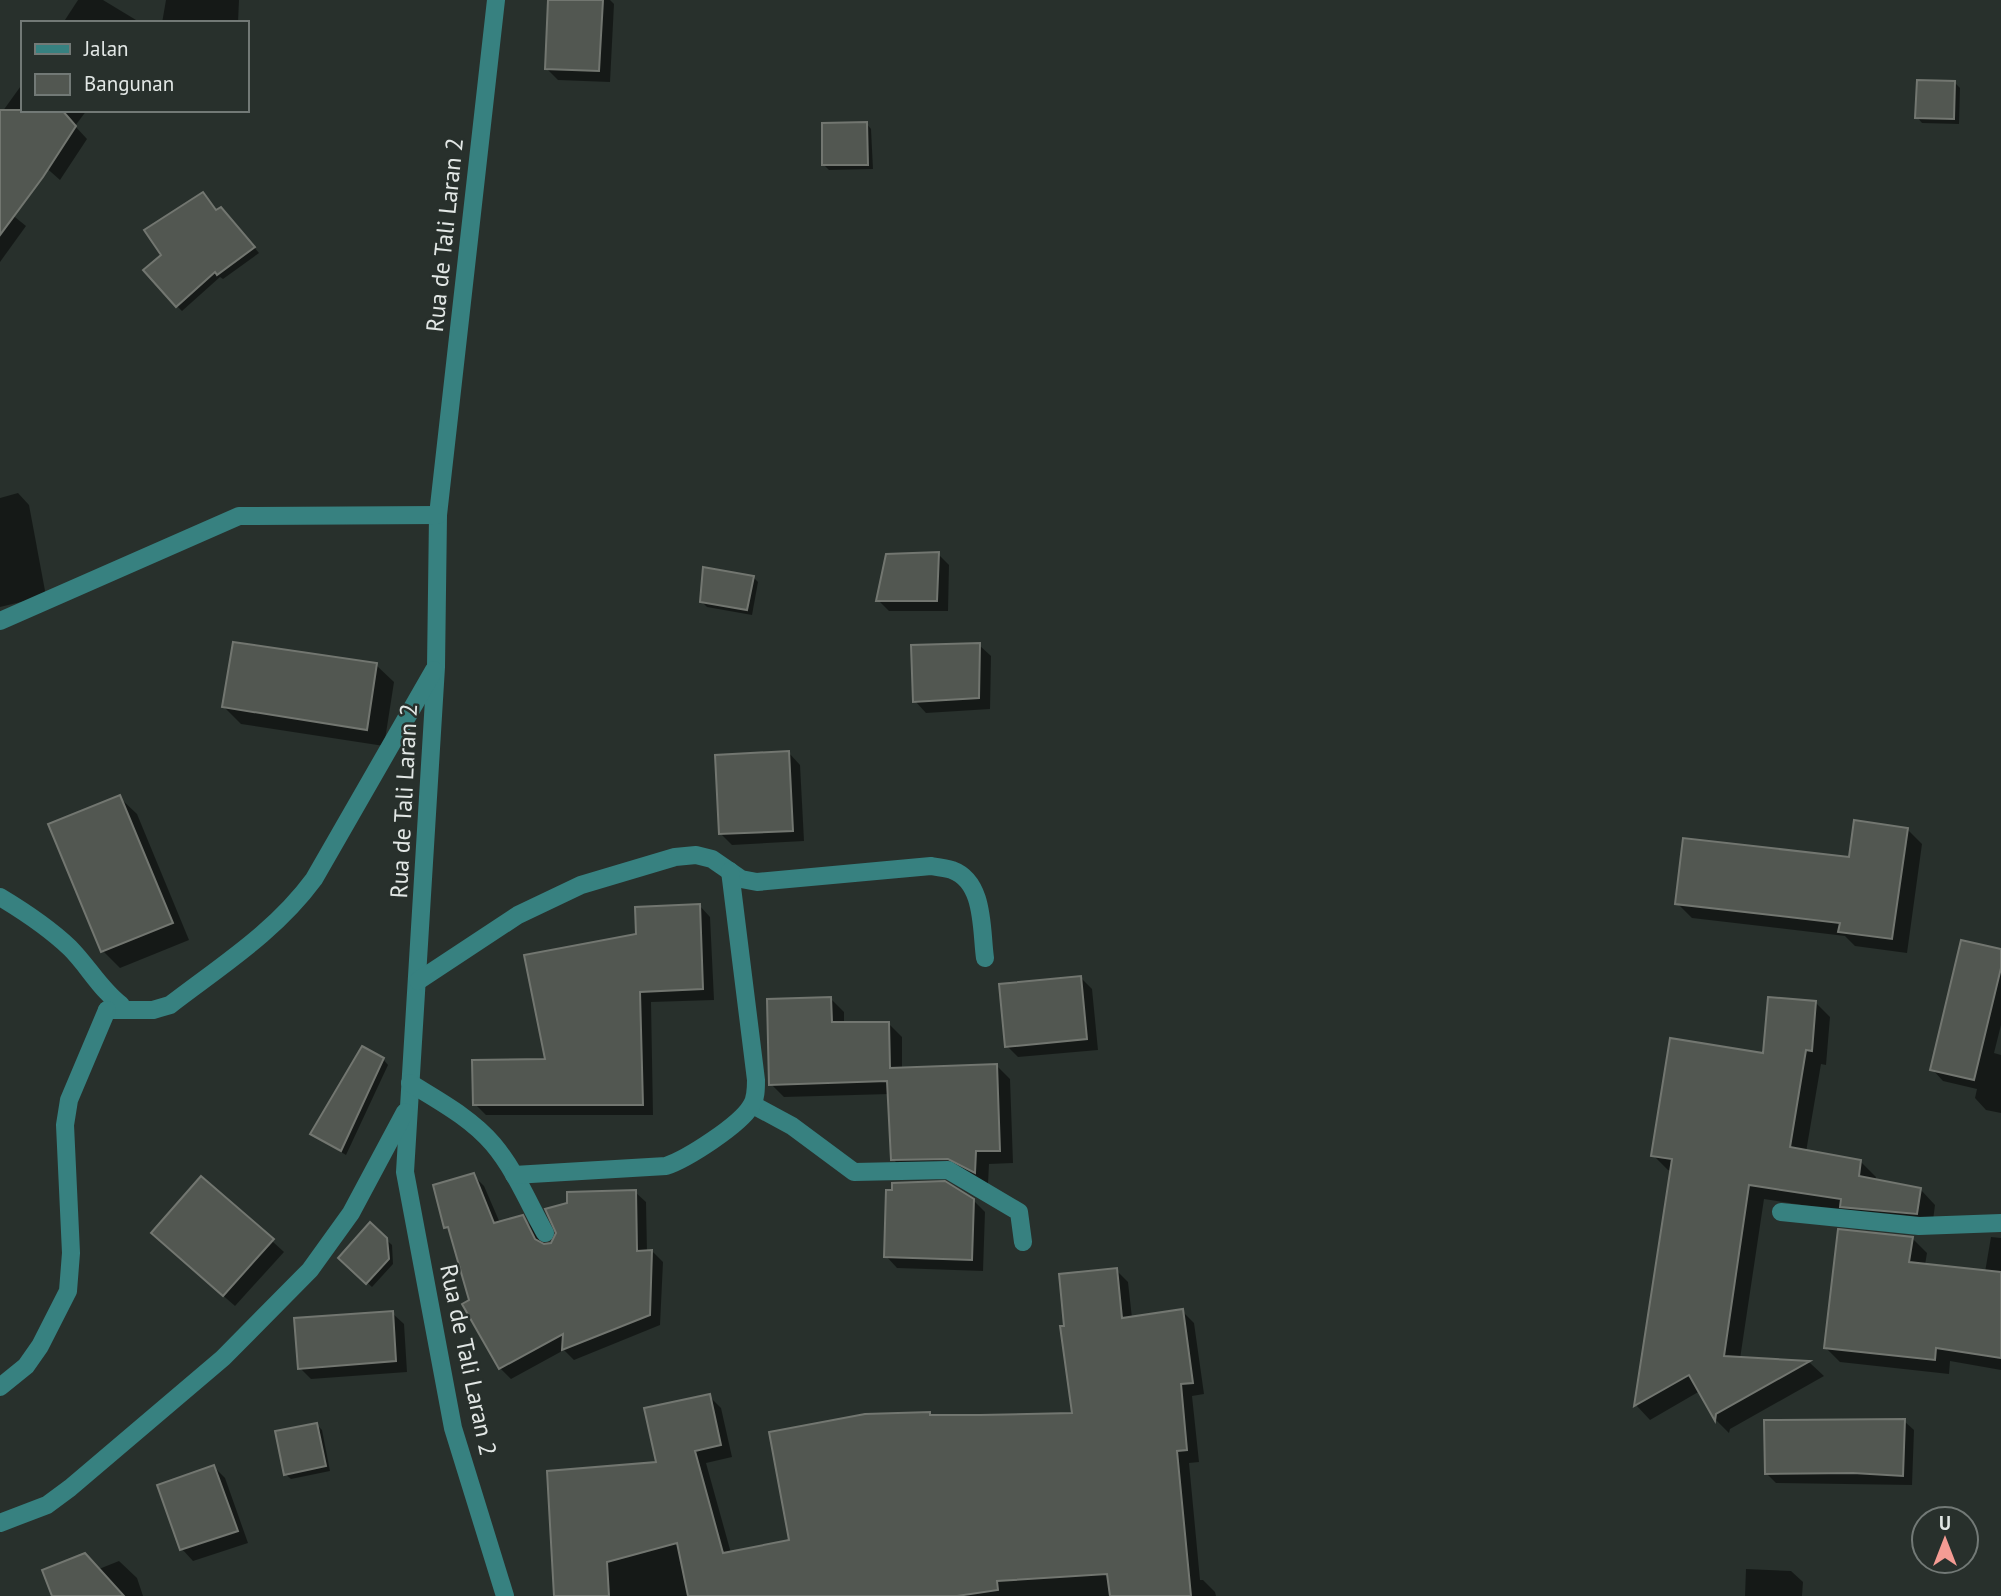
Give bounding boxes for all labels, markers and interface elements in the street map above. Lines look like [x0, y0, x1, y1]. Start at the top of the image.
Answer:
legend [21, 21, 248, 112]
text: Jalan [83, 35, 129, 62]
text: Bangunan [84, 70, 174, 97]
street label: Rua de Tali Laran 2 [419, 136, 470, 334]
street label: Rua de Tali Laran 2 [383, 703, 424, 899]
street label: Rua de Tali Laran 2 [433, 1261, 504, 1459]
north arrow [1910, 1505, 1980, 1575]
text: U [1939, 1511, 1951, 1535]

